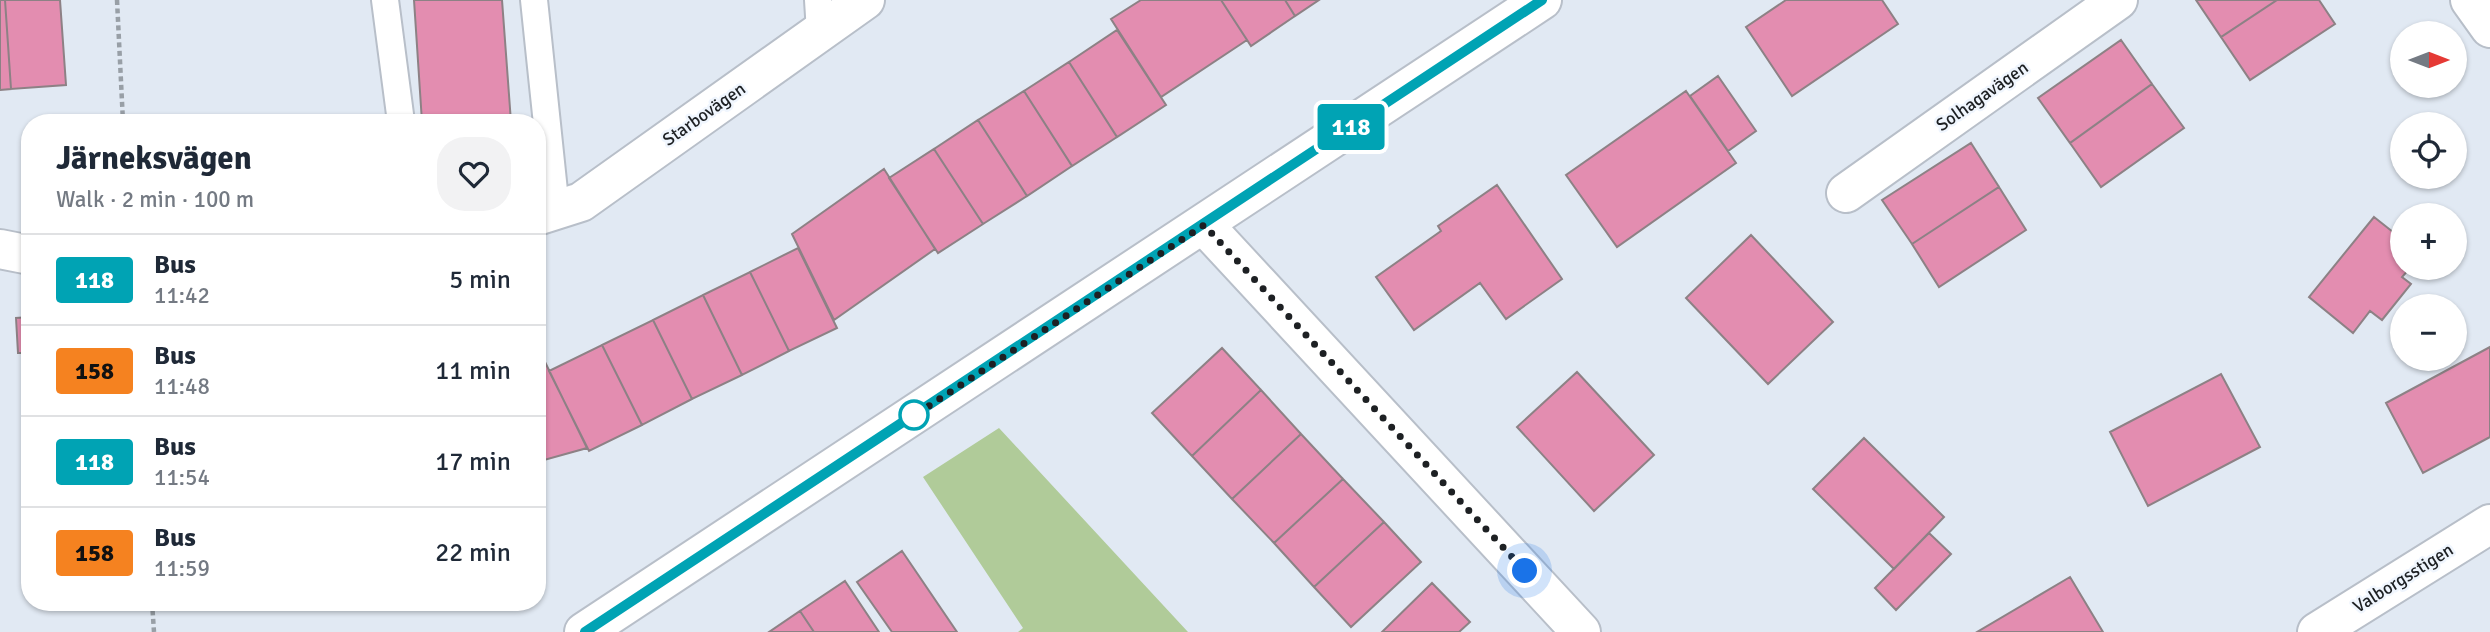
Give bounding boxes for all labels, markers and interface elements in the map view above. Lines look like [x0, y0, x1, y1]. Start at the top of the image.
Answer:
north arrow [2390, 21, 2468, 98]
map controls [2390, 21, 2467, 371]
street label: Solhagavägen [1932, 56, 2032, 136]
street label: Starbovägen [658, 77, 750, 151]
line badge: 118 [1311, 104, 1391, 150]
text: 118 [1332, 112, 1370, 142]
button: locate [2390, 112, 2467, 189]
button: heart [437, 137, 511, 211]
text: Järneksvägen [56, 138, 252, 179]
text: Walk · 2 min · 100 m [56, 185, 254, 214]
button: + [2390, 203, 2467, 280]
text: Bus [154, 249, 196, 281]
text: 5 min [449, 264, 511, 296]
text: 118 [75, 265, 114, 295]
text: 11:42 [154, 281, 210, 310]
button: − [2390, 294, 2467, 371]
text: Bus [154, 340, 196, 372]
text: 11 min [435, 355, 511, 387]
text: 158 [75, 356, 114, 386]
text: 11:48 [154, 372, 210, 401]
unlabelled marker [899, 400, 929, 430]
text: Bus [154, 431, 196, 463]
text: 17 min [435, 446, 511, 478]
text: 118 [75, 447, 114, 477]
text: 11:54 [154, 463, 210, 492]
text: Bus [154, 522, 196, 554]
text: 22 min [435, 537, 511, 569]
text: 158 [75, 538, 114, 568]
street label: Valborgsstigen [2349, 538, 2457, 618]
your location [1507, 553, 1542, 588]
text: 11:59 [154, 554, 210, 583]

